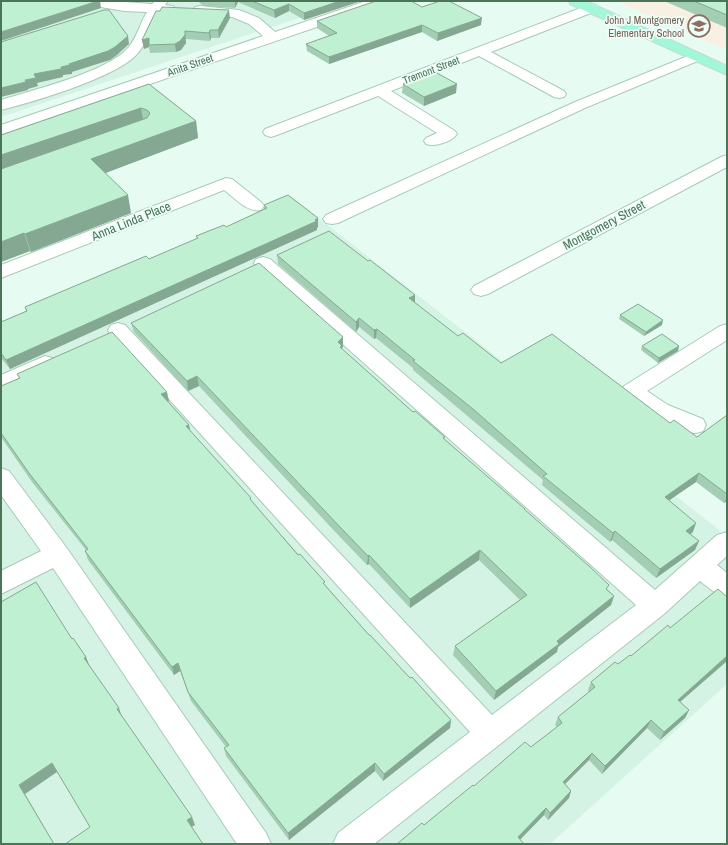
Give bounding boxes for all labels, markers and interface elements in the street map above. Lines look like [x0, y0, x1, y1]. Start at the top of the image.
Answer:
place label: John J Montgomery Elementary School [605, 13, 684, 40]
school or university icon: John J Montgomery Elementary School [686, 13, 712, 39]
street label: Anita Street [164, 50, 215, 80]
street label: Tremont Street [401, 53, 462, 87]
street label: Montgomery Street [560, 196, 648, 254]
street label: Anna Linda Place [88, 197, 173, 245]

